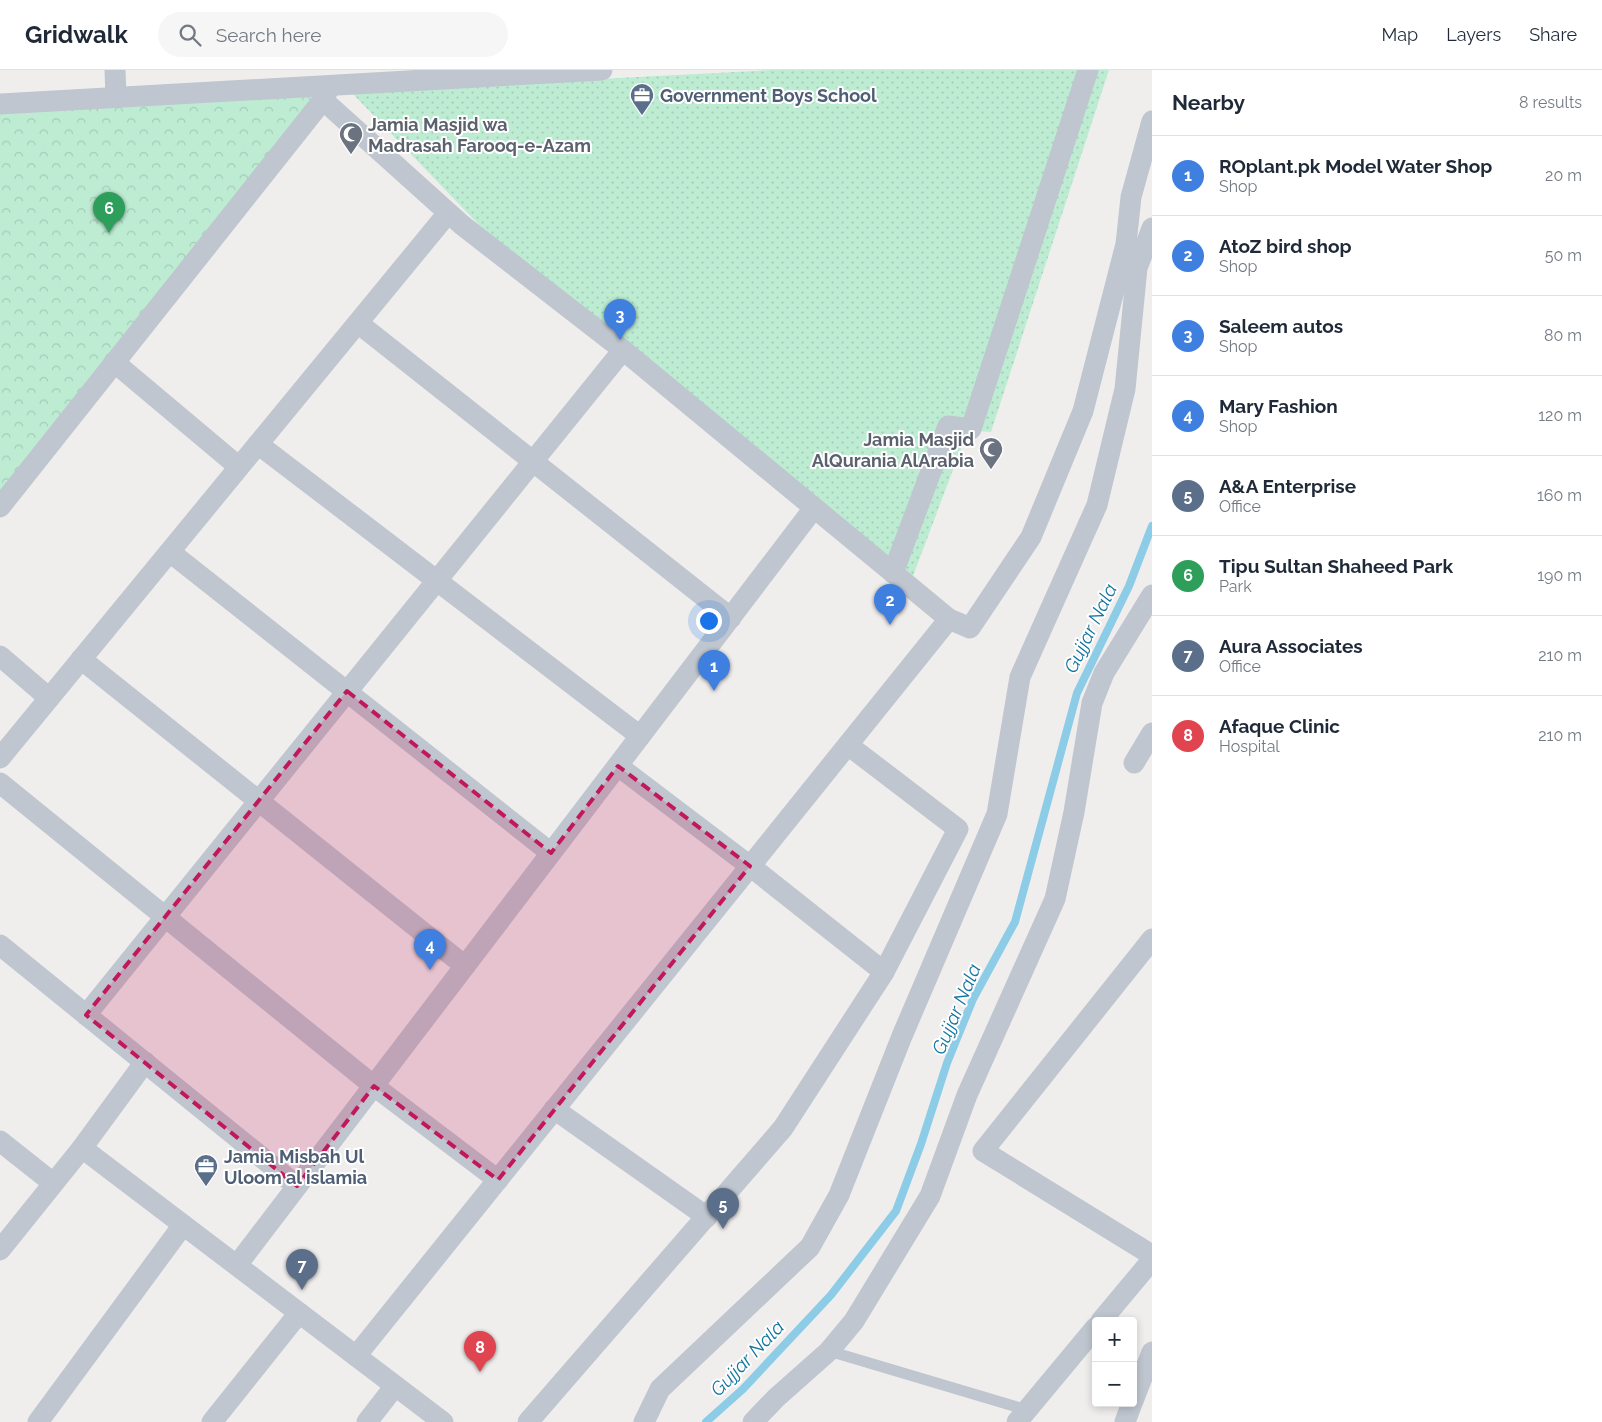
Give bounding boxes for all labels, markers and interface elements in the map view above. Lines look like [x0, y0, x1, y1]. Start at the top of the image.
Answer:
search box [158, 12, 508, 57]
text: Gridwalk [25, 20, 128, 49]
icon: search [176, 21, 204, 49]
text: Search here [216, 24, 321, 46]
text: Map [1382, 24, 1418, 45]
text: Layers [1446, 24, 1501, 45]
text: Share [1529, 24, 1577, 45]
office icon: Government Boys School [629, 82, 655, 116]
place label: Government Boys School [660, 85, 877, 106]
text: Nearby [1172, 90, 1245, 115]
text: 8 results [1519, 93, 1582, 112]
place label: Jamia Masjid wa Madrasah Farooq-e-Azam [368, 114, 591, 156]
mosque icon: Jamia Masjid wa Madrasah Farooq-e-Azam [338, 121, 364, 155]
text: ROplant.pk Model Water Shop [1219, 155, 1492, 177]
text: 1 [1184, 166, 1192, 185]
text: 20 m [1545, 166, 1582, 185]
text: Shop [1219, 177, 1257, 196]
pin: 6 [93, 192, 125, 233]
text: AtoZ bird shop [1219, 235, 1351, 257]
text: 2 [1183, 246, 1193, 265]
text: 50 m [1545, 246, 1582, 265]
text: Shop [1219, 257, 1257, 276]
pin: 3 [604, 299, 636, 340]
text: Saleem autos [1219, 315, 1343, 337]
text: 3 [1184, 326, 1192, 345]
text: 80 m [1544, 326, 1582, 345]
text: Shop [1219, 337, 1257, 356]
text: Mary Fashion [1219, 395, 1338, 417]
text: 4 [1183, 406, 1193, 425]
text: 120 m [1538, 406, 1582, 425]
text: Shop [1219, 417, 1257, 436]
place label: Jamia Masjid AlQurania AlArabia [812, 429, 974, 471]
mosque icon: Jamia Masjid AlQurania AlArabia [978, 436, 1004, 470]
text: A&A Enterprise [1219, 475, 1356, 497]
text: 5 [1184, 486, 1192, 505]
text: 160 m [1537, 486, 1582, 505]
text: Office [1219, 497, 1261, 516]
text: Tipu Sultan Shaheed Park [1219, 555, 1453, 577]
text: 6 [1183, 566, 1193, 585]
text: 190 m [1537, 566, 1582, 585]
text: Park [1219, 577, 1252, 596]
water label: Gujjar Nala [1059, 580, 1121, 676]
pin: 2 [874, 584, 906, 625]
your location [696, 608, 722, 634]
text: Aura Associates [1219, 635, 1363, 657]
text: 7 [1184, 646, 1192, 665]
text: 210 m [1538, 646, 1582, 665]
pin: 1 [698, 650, 730, 691]
text: Office [1219, 657, 1261, 676]
text: Afaque Clinic [1219, 715, 1340, 737]
text: 8 [1183, 726, 1193, 745]
text: 210 m [1538, 726, 1582, 745]
text: Hospital [1219, 737, 1280, 756]
pin: 4 [414, 929, 446, 970]
water label: Gujjar Nala [927, 960, 985, 1058]
place label: Jamia Misbah Ul Uloom al islamia [224, 1146, 367, 1188]
office icon: Jamia Misbah Ul Uloom al islamia [193, 1153, 219, 1187]
pin: 5 [707, 1188, 739, 1229]
pin: 7 [286, 1249, 318, 1290]
water label: Gujjar Nala [706, 1316, 788, 1400]
map controls [1092, 1317, 1137, 1407]
button: + [1092, 1317, 1137, 1362]
pin: 8 [464, 1331, 496, 1372]
button: − [1092, 1362, 1137, 1407]

